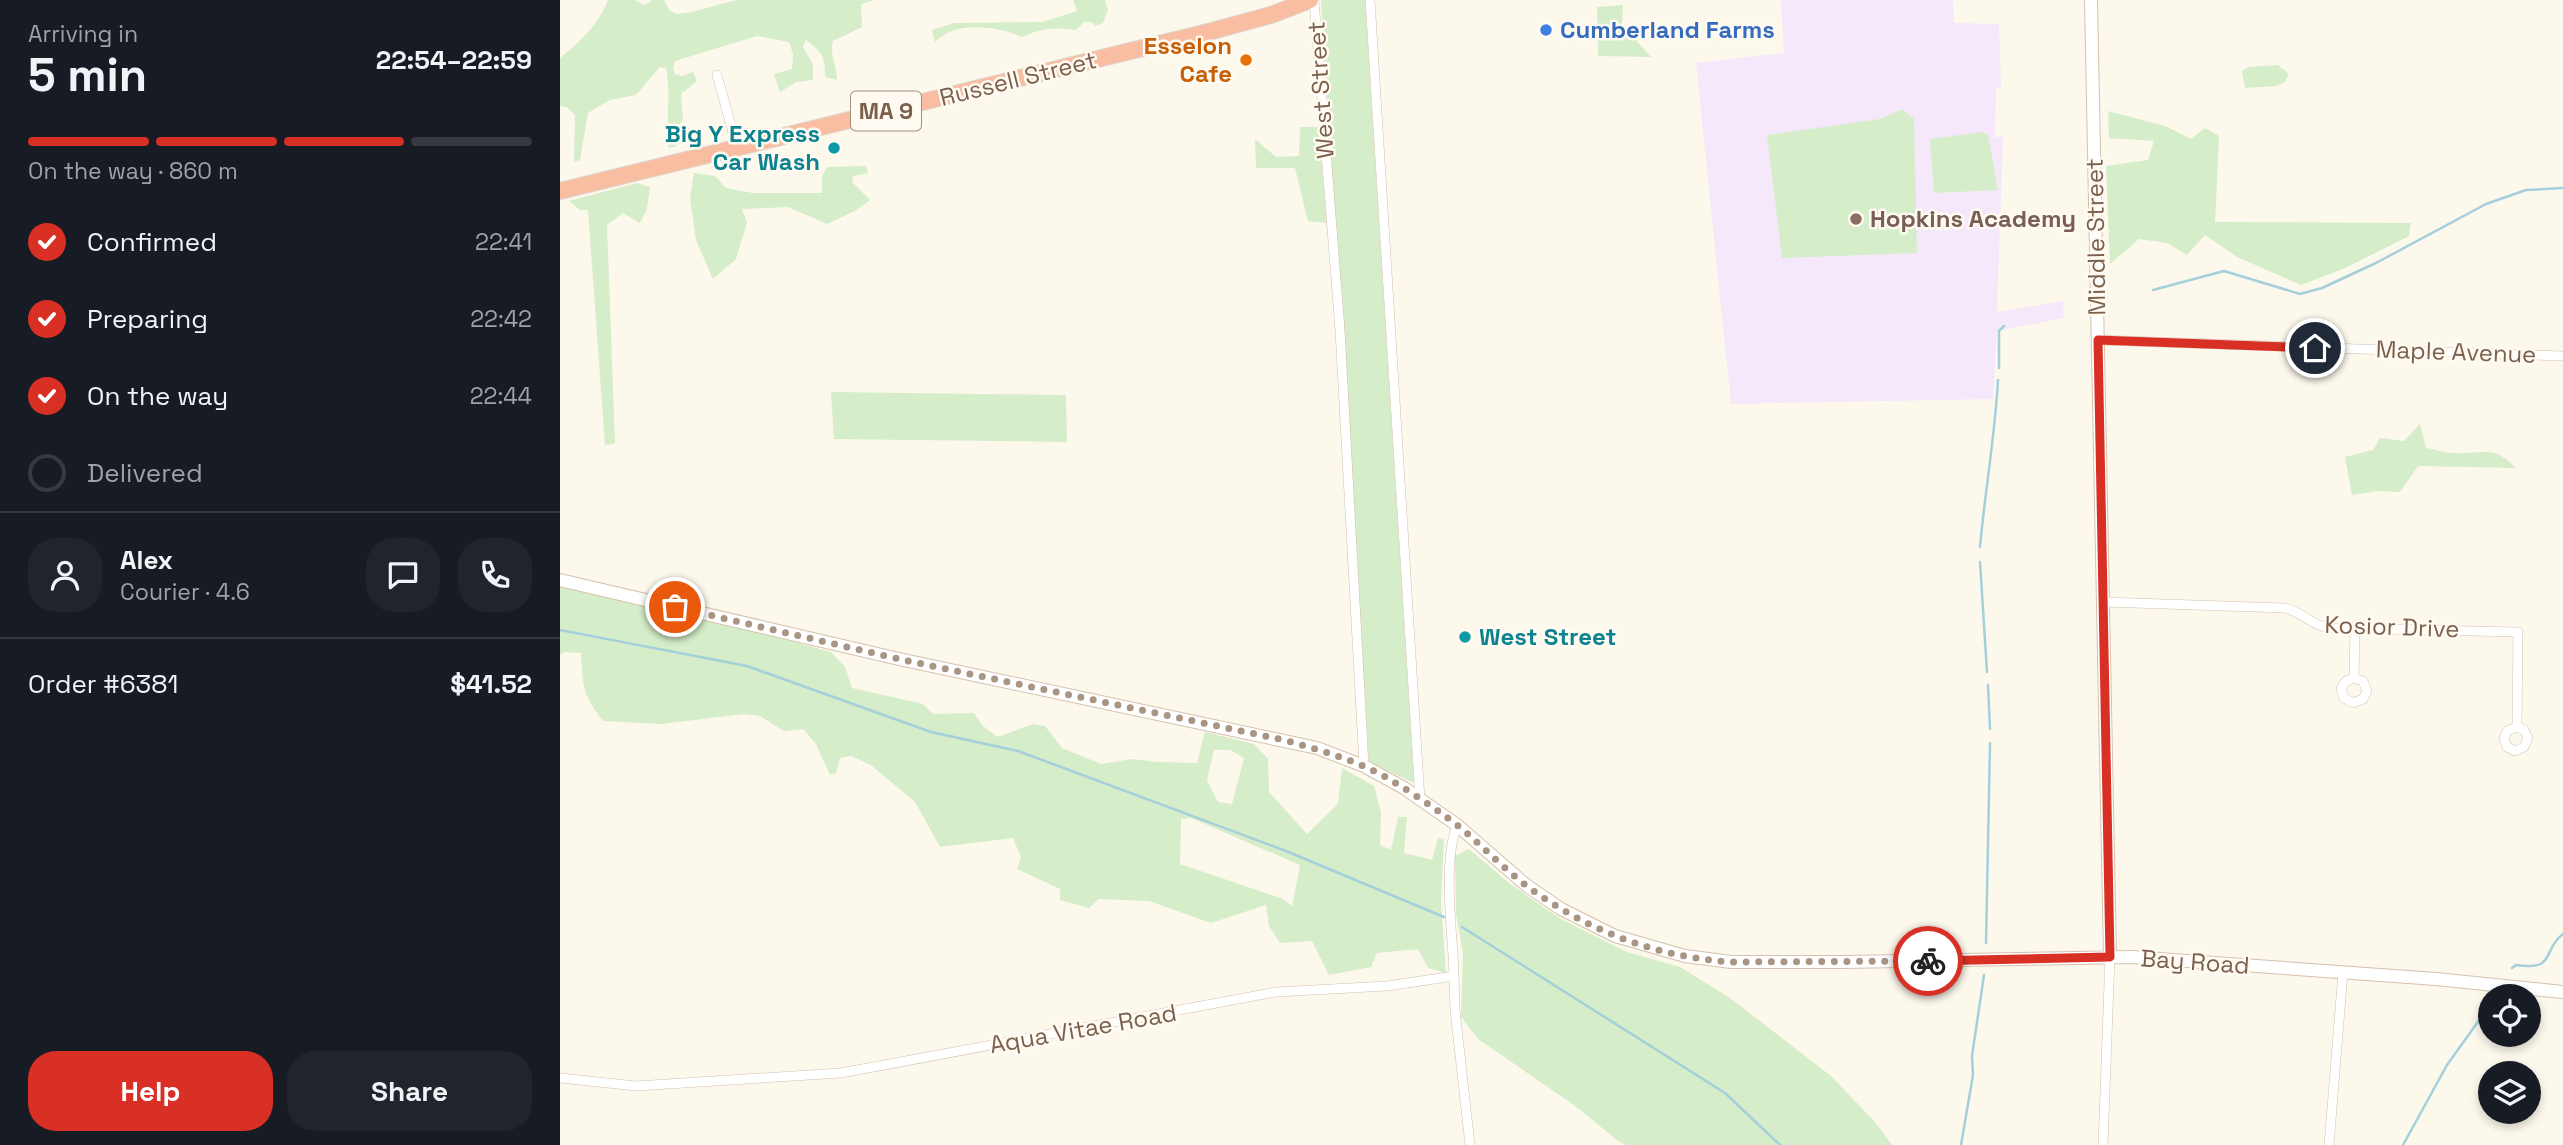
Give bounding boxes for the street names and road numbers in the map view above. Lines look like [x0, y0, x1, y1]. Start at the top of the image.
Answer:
street label: West Street [1300, 20, 1341, 160]
street label: Russell Street [936, 44, 1100, 113]
road number: MA 9 [851, 92, 921, 130]
street label: Middle Street [2079, 158, 2112, 316]
street label: Maple Avenue [2375, 333, 2537, 370]
street label: Kosior Drive [2324, 609, 2460, 644]
street label: Bay Road [2140, 942, 2251, 981]
street label: Aqua Vitae Road [987, 997, 1179, 1060]

